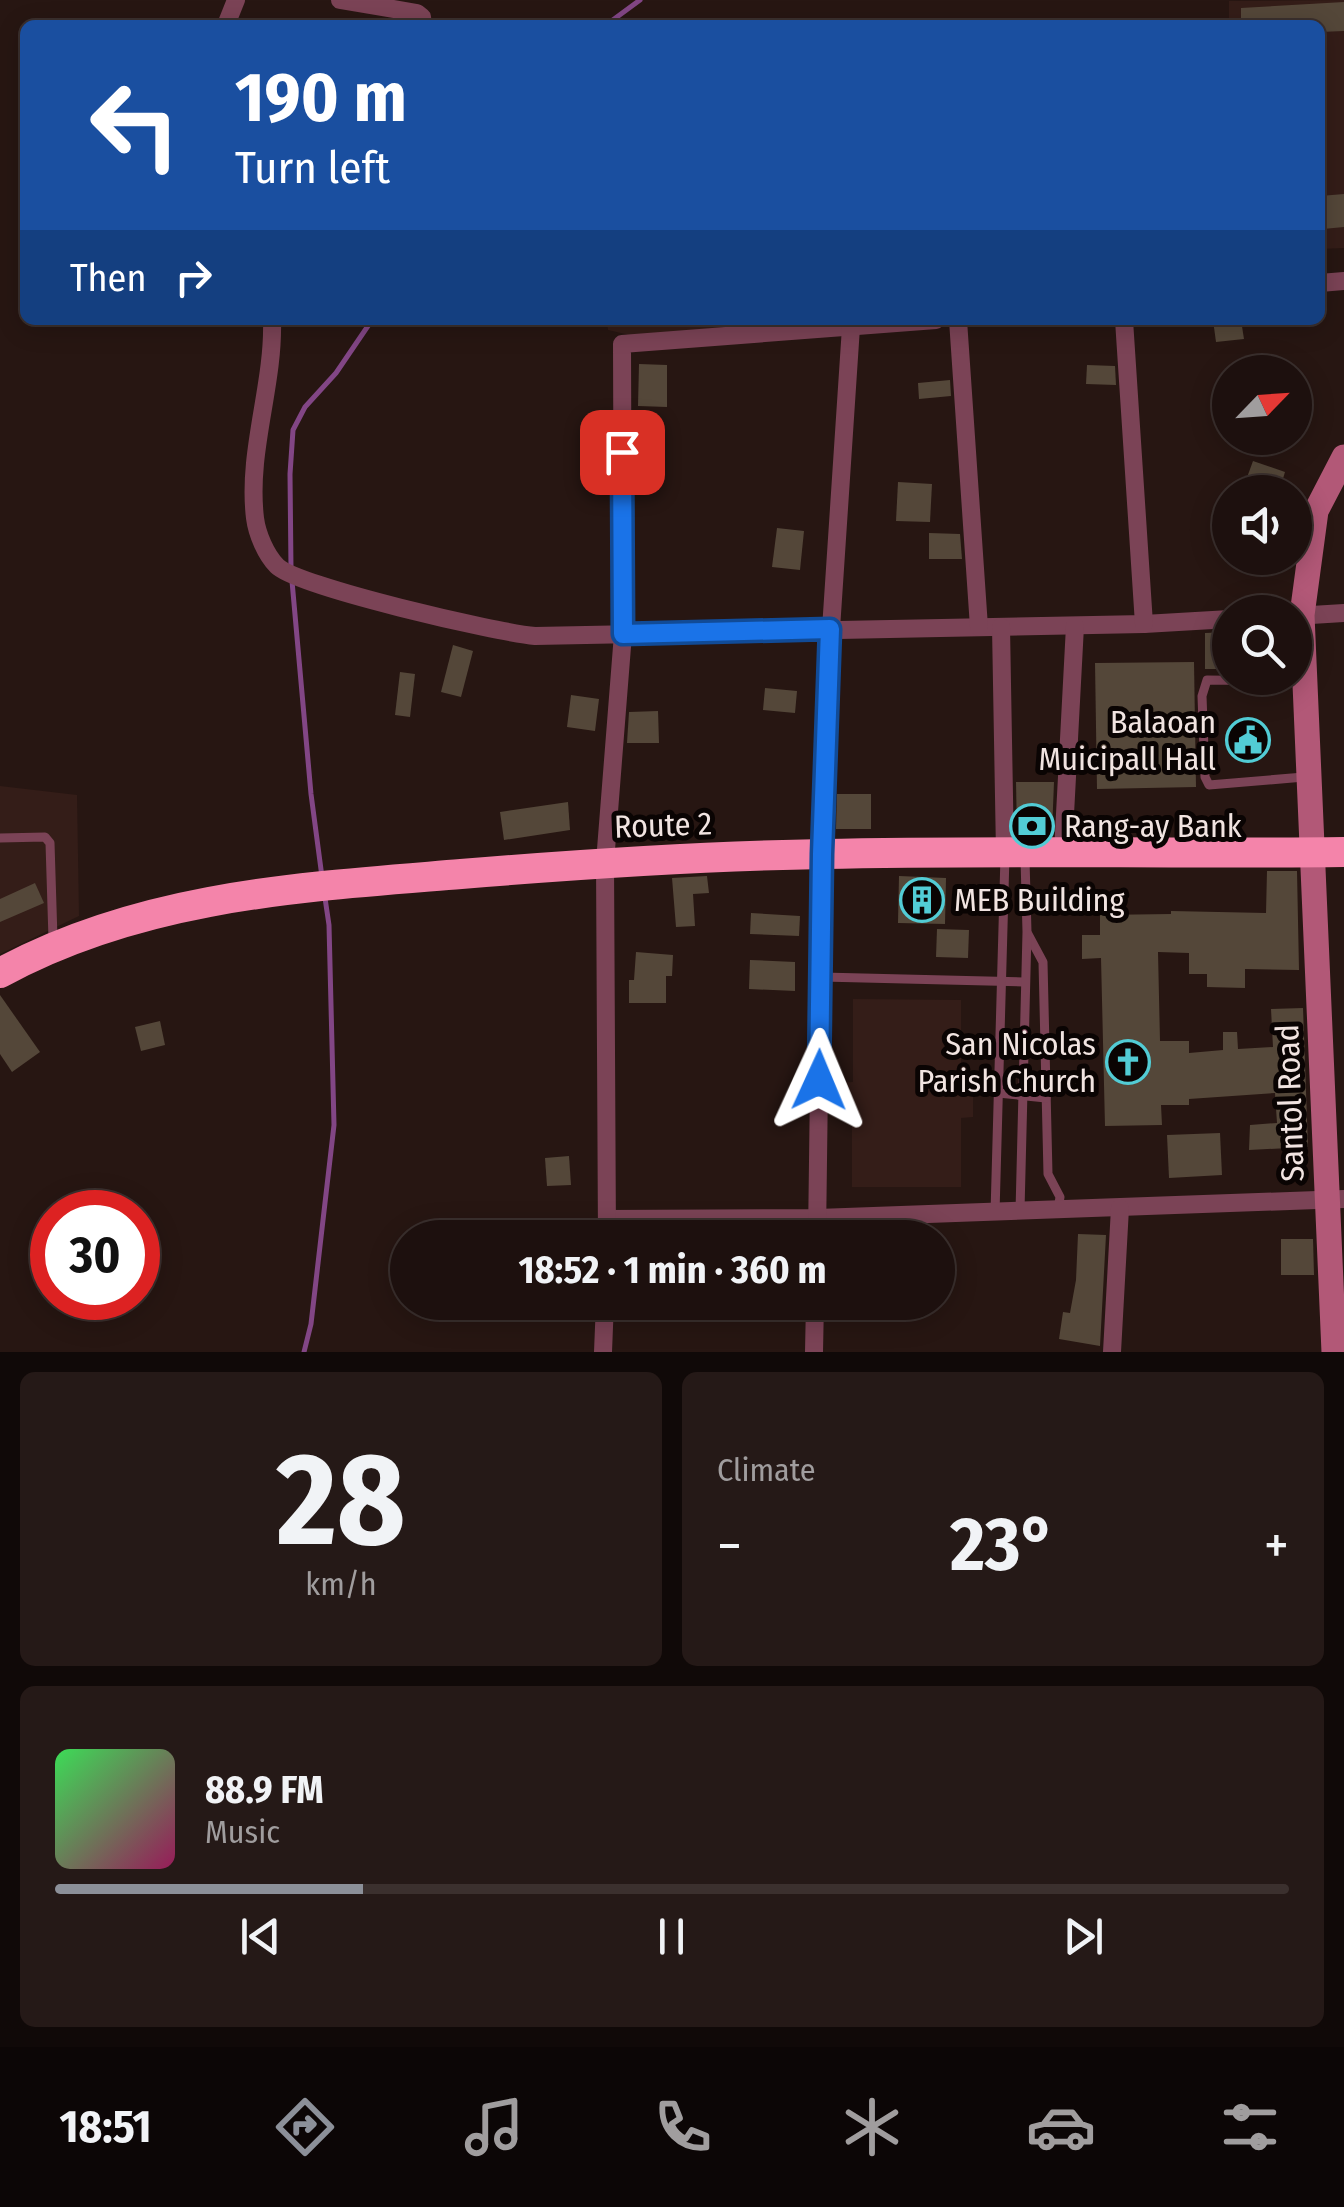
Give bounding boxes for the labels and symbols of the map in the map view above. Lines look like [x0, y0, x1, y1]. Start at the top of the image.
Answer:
north arrow [1212, 355, 1312, 455]
pin [580, 410, 665, 495]
place label: Balaoan Muicipall Hall [1039, 703, 1216, 778]
public building icon: Balaoan Muicipall Hall [1225, 717, 1271, 763]
bank icon: Rang-ay Bank [1009, 803, 1055, 849]
street label: Route 2 [613, 804, 713, 846]
place label: Rang-ay Bank [1064, 807, 1242, 845]
building icon: MEB Building [899, 877, 945, 923]
place label: MEB Building [954, 881, 1125, 919]
street label: Santol Road [1268, 1024, 1312, 1182]
place label: San Nicolas Parish Church [918, 1025, 1096, 1100]
position arrow [767, 1028, 871, 1132]
church icon: San Nicolas Parish Church [1105, 1039, 1151, 1085]
speed limit sign: 30 [30, 1190, 160, 1320]

